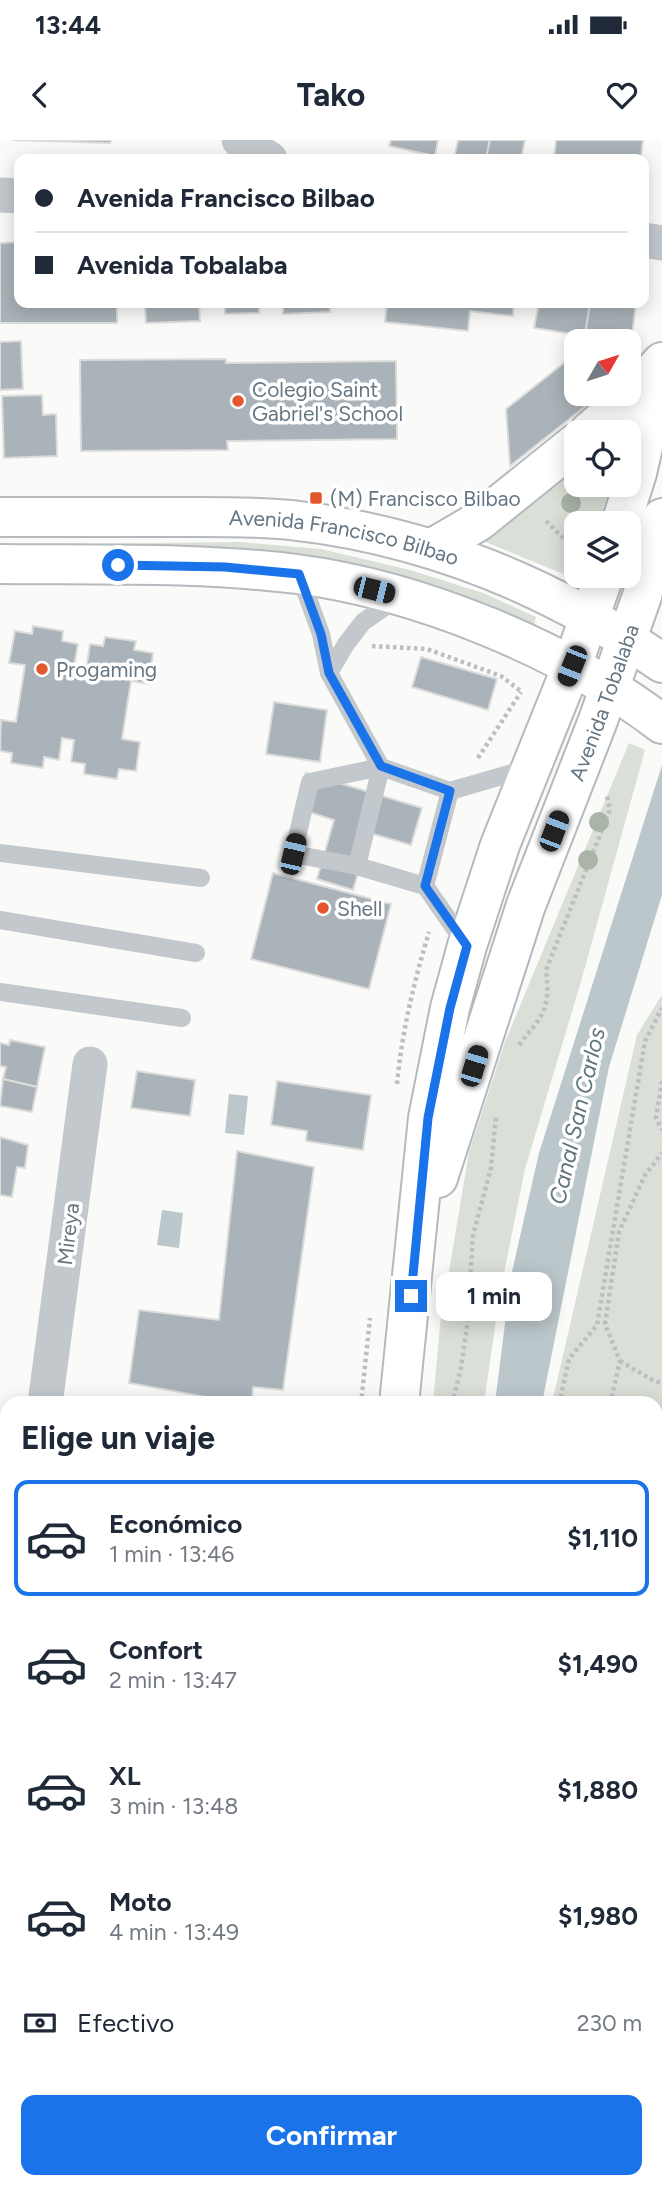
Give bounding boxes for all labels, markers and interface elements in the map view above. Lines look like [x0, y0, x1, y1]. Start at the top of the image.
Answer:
text: 13:44 [35, 9, 101, 41]
icon: back [21, 76, 59, 114]
text: Tako [297, 76, 365, 114]
icon: heart [603, 76, 641, 114]
text: Avenida Francisco Bilbao [77, 182, 375, 214]
text: Avenida Tobalaba [77, 249, 288, 281]
north arrow [564, 329, 640, 406]
map controls [564, 329, 641, 588]
place label: Colegio Saint Gabriel's School [252, 377, 403, 426]
marker: Colegio Saint Gabriel's School [230, 393, 246, 409]
button: locate [564, 420, 641, 497]
place label: (M) Francisco Bilbao [330, 486, 521, 511]
marker: (M) Francisco Bilbao [308, 490, 324, 506]
street label: Avenida Francisco Bilbao [229, 504, 462, 570]
button: layers [564, 511, 641, 588]
route start [102, 549, 134, 581]
car [352, 575, 397, 605]
street label: Avenida Tobalaba [563, 621, 644, 784]
car [555, 643, 590, 689]
place label: Progaming [56, 657, 157, 682]
marker: Progaming [34, 661, 50, 677]
car [537, 808, 572, 854]
car [279, 831, 308, 877]
place label: Shell [337, 896, 382, 921]
marker: Shell [315, 900, 331, 916]
water label: Canal San Carlos [543, 1025, 611, 1207]
car [458, 1043, 491, 1089]
street label: Mireya [52, 1201, 84, 1267]
callout: 1 min [436, 1272, 551, 1320]
route end [395, 1280, 427, 1312]
text: 1 min [467, 1282, 521, 1310]
text: Elige un viaje [21, 1419, 215, 1457]
icon: car [25, 1507, 88, 1570]
text: Económico [109, 1508, 242, 1540]
text: $1,110 [567, 1522, 638, 1554]
text: 1 min · 13:46 [109, 1540, 234, 1568]
icon: car [25, 1633, 88, 1696]
text: Confort [109, 1634, 203, 1666]
text: $1,490 [558, 1648, 638, 1680]
text: 2 min · 13:47 [109, 1666, 237, 1694]
icon: car [25, 1759, 88, 1822]
text: XL [109, 1760, 141, 1792]
text: $1,880 [557, 1774, 638, 1806]
text: 3 min · 13:48 [109, 1792, 238, 1820]
icon: car [25, 1885, 88, 1948]
text: Moto [109, 1886, 172, 1918]
text: $1,980 [558, 1900, 638, 1932]
text: 4 min · 13:49 [109, 1918, 239, 1946]
icon: cash [21, 2004, 59, 2042]
text: Efectivo [77, 2007, 174, 2039]
text: 230 m [577, 2009, 642, 2037]
button: Confirmar [21, 2095, 642, 2175]

